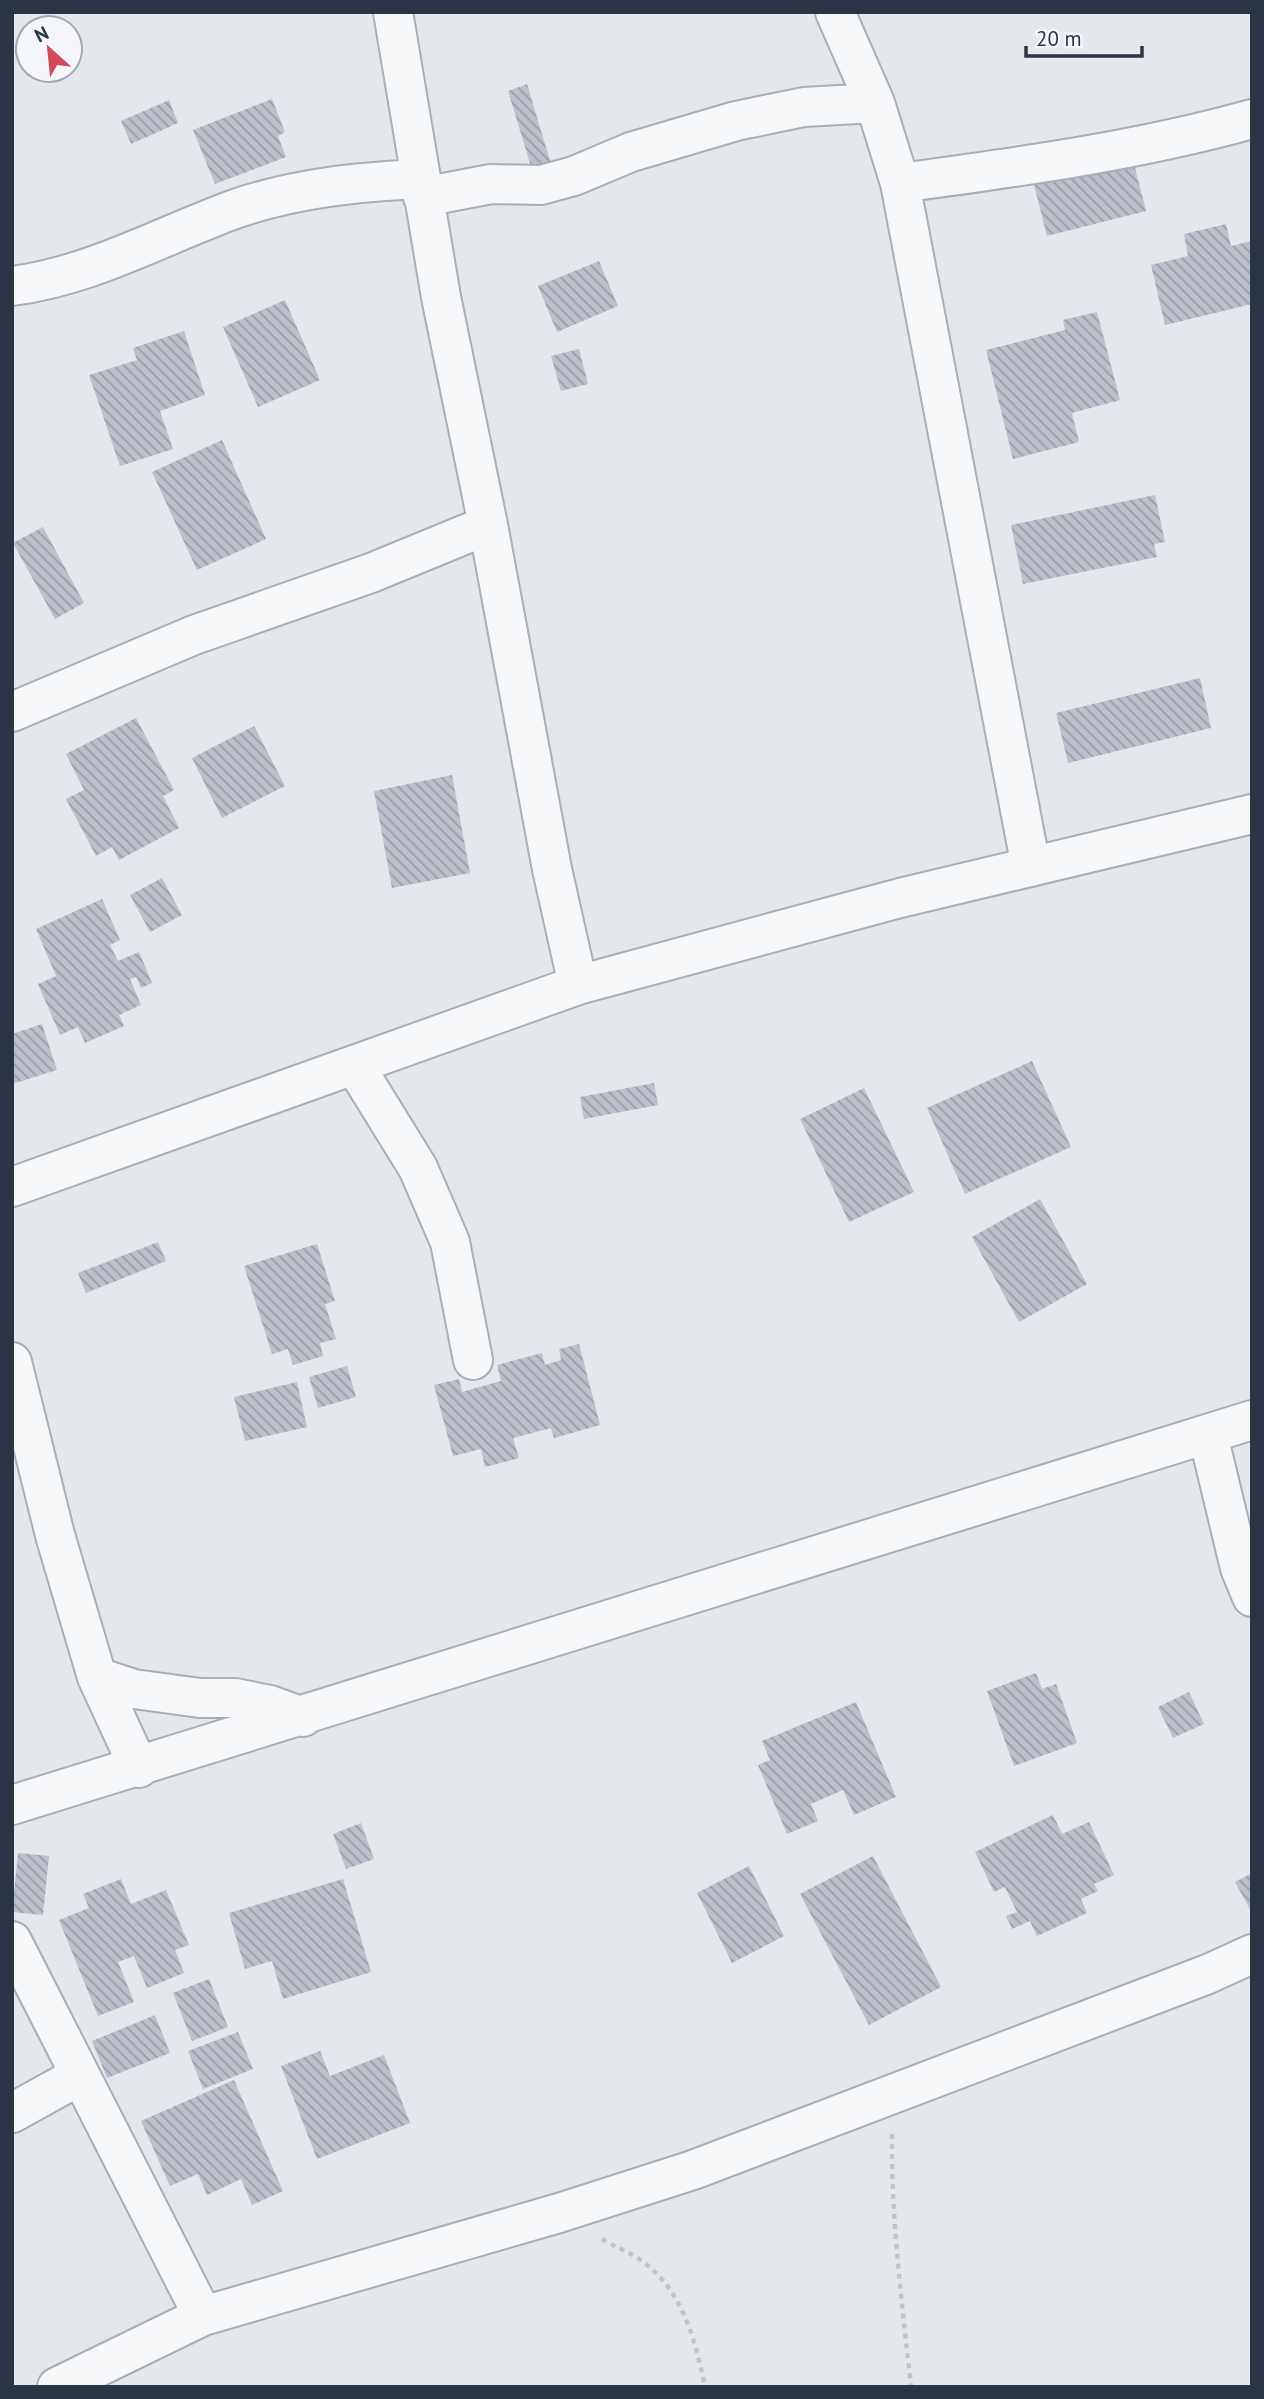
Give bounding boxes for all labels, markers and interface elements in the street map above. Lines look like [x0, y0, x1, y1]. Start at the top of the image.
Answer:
north arrow [14, 14, 84, 84]
scale bar [1026, 14, 1142, 58]
text: N [30, 20, 52, 47]
text: 20 m [1036, 25, 1082, 52]

